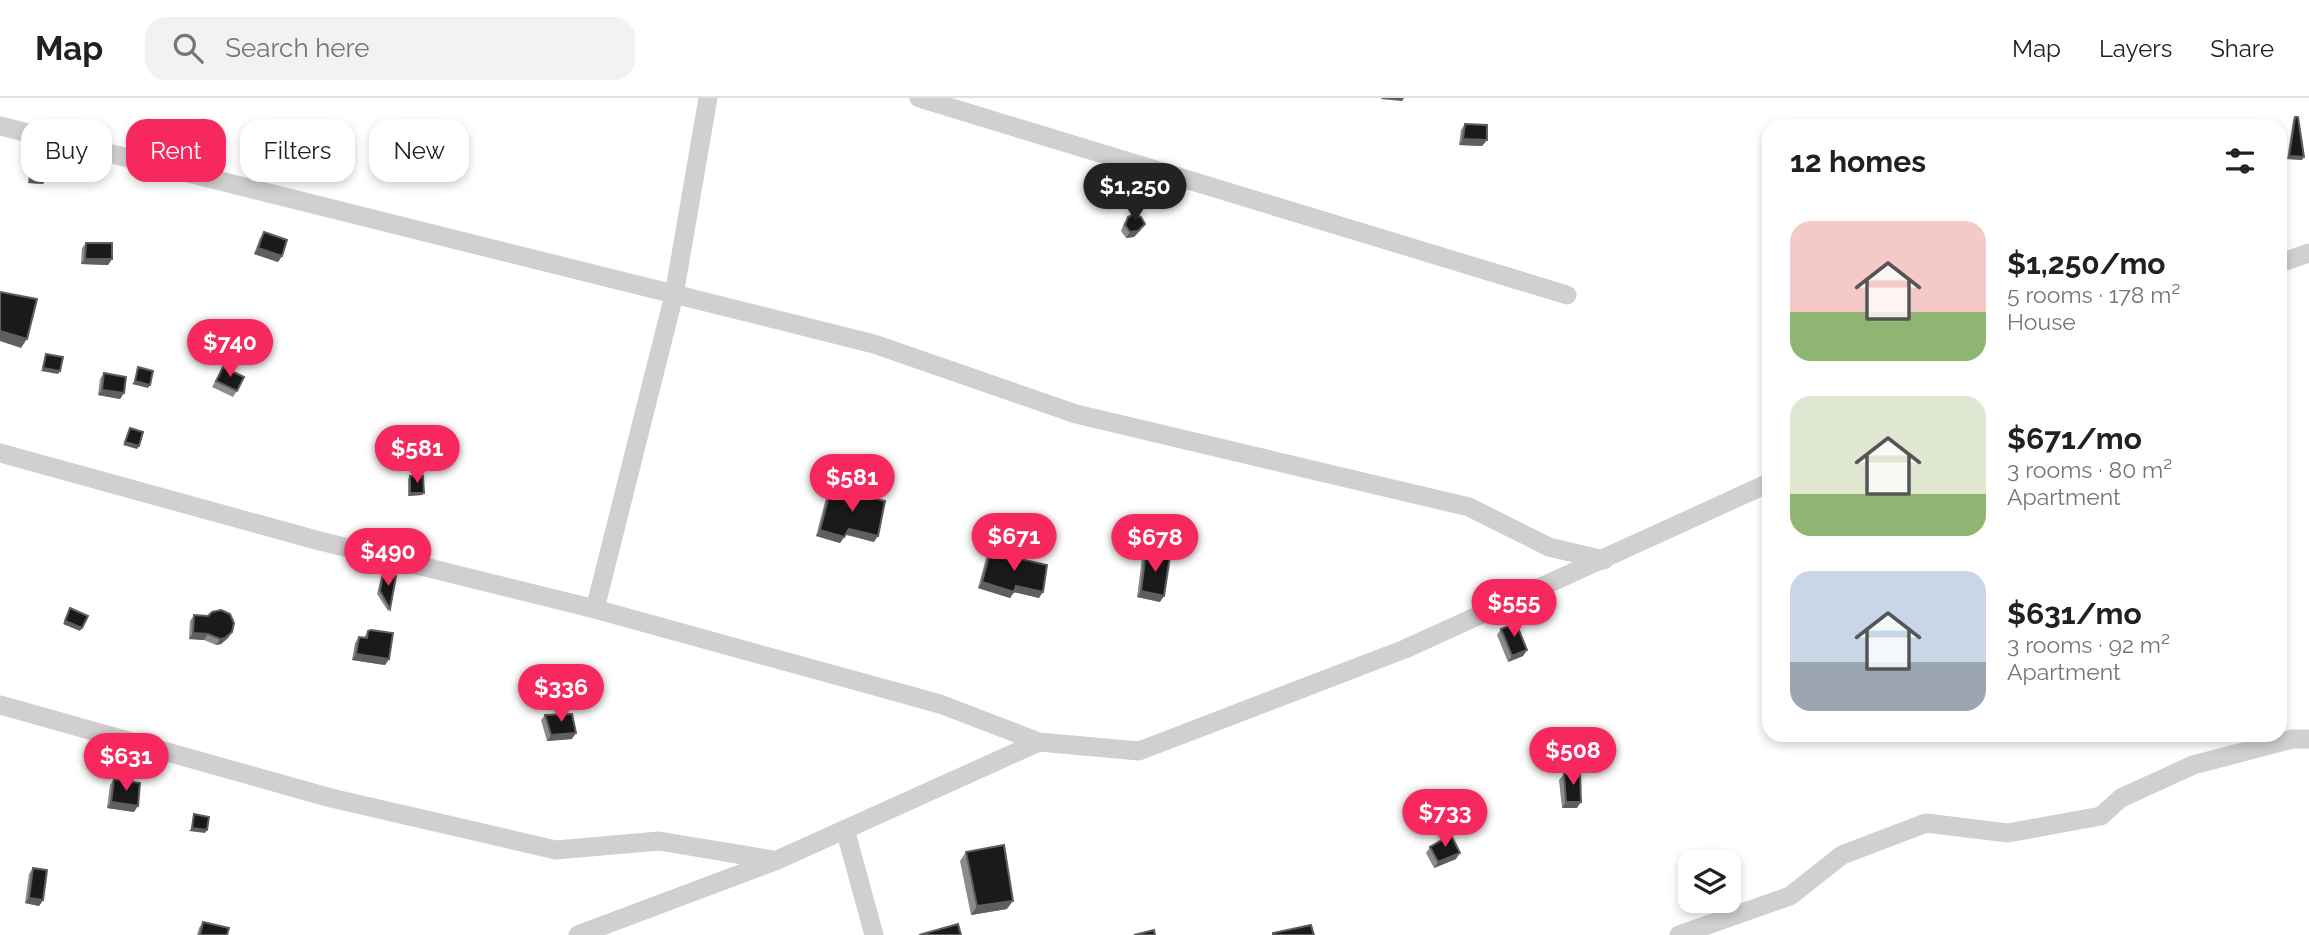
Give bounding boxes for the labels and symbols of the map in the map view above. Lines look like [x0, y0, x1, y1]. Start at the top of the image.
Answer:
pin: $1,250 [1078, 164, 1192, 223]
pin: $740 [189, 320, 271, 379]
pin: $581 [376, 426, 458, 485]
pin: $581 [811, 454, 893, 514]
pin: $671 [973, 514, 1055, 573]
pin: $678 [1114, 514, 1196, 574]
pin: $490 [347, 528, 429, 588]
pin: $555 [1473, 580, 1555, 639]
pin: $336 [520, 664, 602, 724]
pin: $508 [1532, 728, 1614, 787]
pin: $631 [85, 734, 167, 793]
pin: $733 [1404, 790, 1486, 849]

